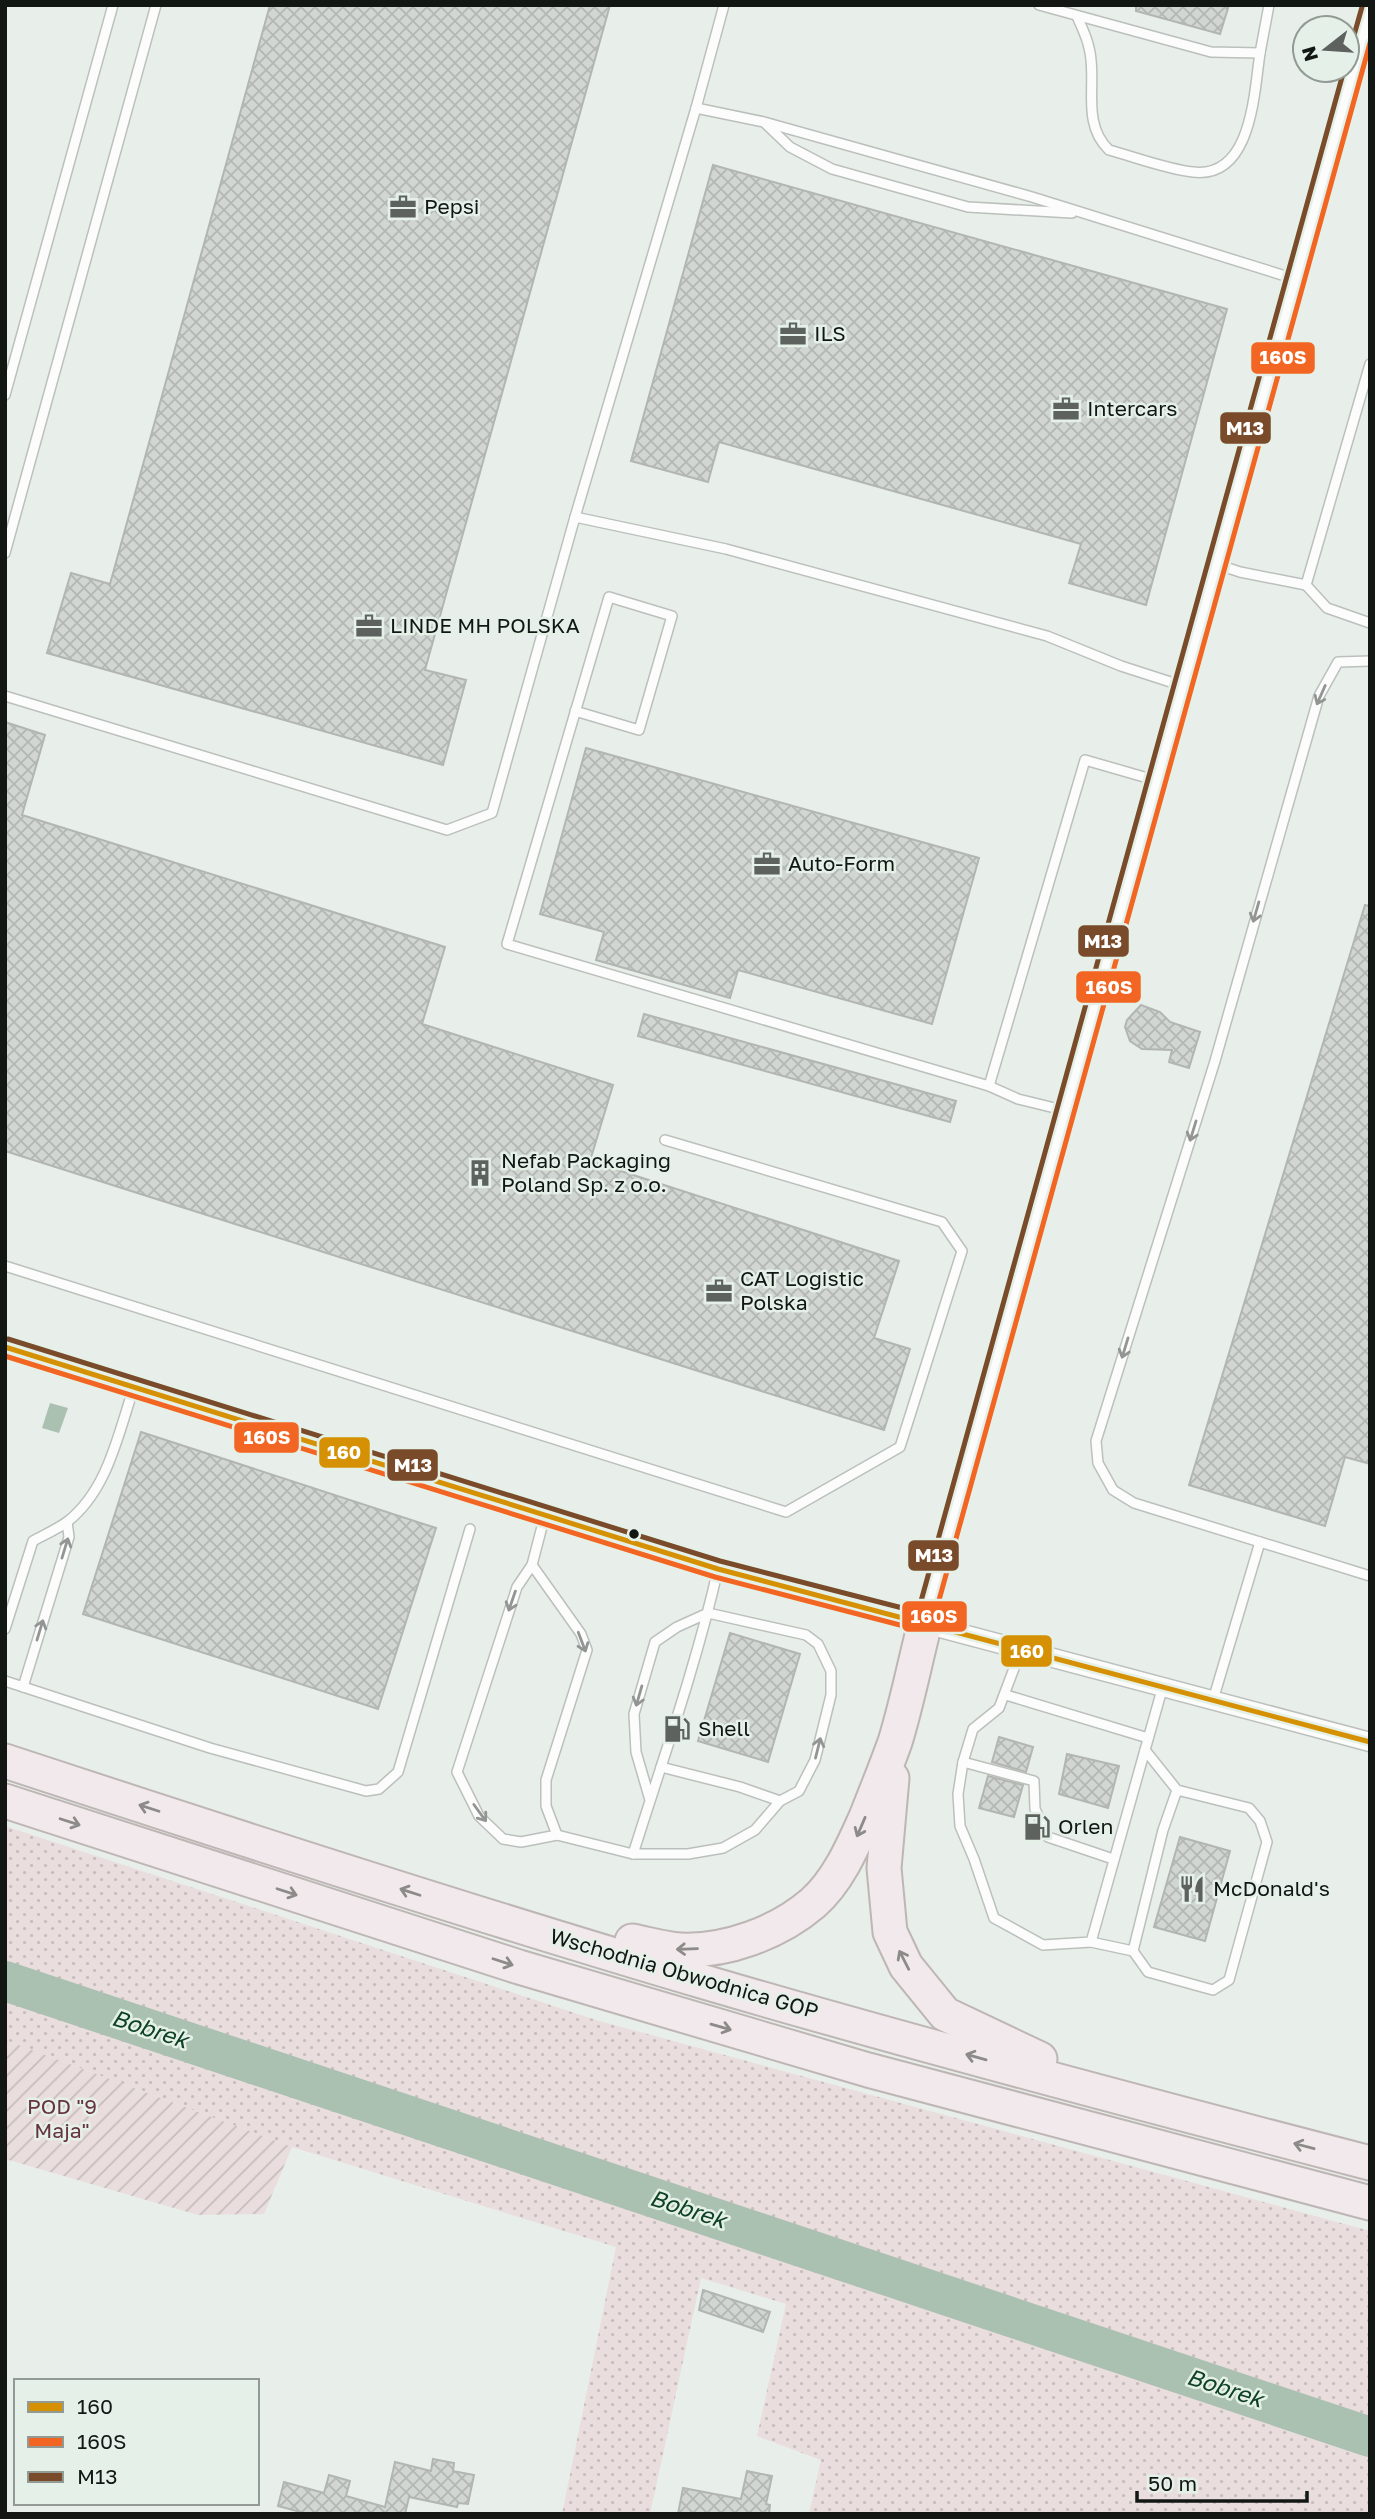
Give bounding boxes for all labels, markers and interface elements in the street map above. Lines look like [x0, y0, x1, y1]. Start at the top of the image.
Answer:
north arrow [1291, 14, 1361, 84]
text: N [1296, 44, 1322, 64]
office icon: Pepsi [388, 192, 418, 222]
place label: Pepsi [424, 193, 479, 219]
office icon: ILS [778, 319, 808, 349]
place label: ILS [814, 320, 846, 346]
line badge: 160S [1250, 341, 1316, 375]
text: 160S [1260, 345, 1306, 368]
office icon: Intercars [1051, 394, 1081, 424]
place label: Intercars [1087, 395, 1178, 421]
line badge: M13 [1219, 411, 1272, 445]
text: M13 [1226, 416, 1264, 439]
office icon: LINDE MH POLSKA [354, 611, 384, 641]
place label: LINDE MH POLSKA [390, 612, 580, 638]
one-way arrow [1314, 683, 1327, 705]
office icon: Auto-Form [752, 849, 782, 879]
place label: Auto-Form [788, 850, 895, 876]
one-way arrow [1249, 901, 1262, 923]
line badge: M13 [1077, 924, 1130, 958]
text: M13 [1084, 929, 1122, 952]
line badge: 160S [1075, 970, 1142, 1004]
text: 160S [1086, 975, 1132, 998]
one-way arrow [1185, 1119, 1198, 1141]
place label: Nefab Packaging Poland Sp. z o.o. [501, 1147, 671, 1197]
building icon: Nefab Packaging Poland Sp. z o.o. [465, 1158, 495, 1188]
place label: CAT Logistic Polska [740, 1265, 864, 1315]
office icon: CAT Logistic Polska [704, 1276, 734, 1306]
one-way arrow [1117, 1337, 1130, 1359]
line badge: 160S [233, 1421, 300, 1454]
text: 160S [244, 1425, 290, 1448]
line badge: 160 [318, 1436, 371, 1469]
text: 160 [327, 1440, 361, 1463]
line badge: M13 [386, 1448, 439, 1482]
text: M13 [394, 1453, 432, 1476]
unlabelled marker [627, 1527, 641, 1541]
one-way arrow [60, 1538, 73, 1560]
line badge: M13 [907, 1539, 960, 1572]
text: M13 [915, 1543, 953, 1566]
one-way arrow [505, 1589, 517, 1611]
line badge: 160S [901, 1600, 968, 1633]
text: 160S [911, 1604, 957, 1627]
one-way arrow [35, 1620, 48, 1642]
one-way arrow [577, 1631, 590, 1652]
line badge: 160 [1000, 1634, 1053, 1668]
text: 160 [1010, 1639, 1044, 1662]
one-way arrow [632, 1685, 645, 1707]
fuel station icon: Shell [662, 1714, 692, 1744]
place label: Shell [698, 1715, 750, 1741]
one-way arrow [812, 1737, 825, 1760]
one-way arrow [139, 1801, 161, 1813]
one-way arrow [472, 1804, 487, 1823]
fuel station icon: Orlen [1022, 1812, 1052, 1842]
place label: Orlen [1058, 1813, 1113, 1839]
one-way arrow [59, 1816, 81, 1829]
one-way arrow [854, 1816, 867, 1838]
restaurant icon: McDonald's [1177, 1874, 1207, 1904]
place label: McDonald's [1213, 1875, 1330, 1901]
one-way arrow [399, 1884, 421, 1897]
one-way arrow [275, 1887, 297, 1899]
street label: Wschodnia Obwodnica GOP [547, 1922, 821, 2024]
one-way arrow [675, 1942, 698, 1955]
one-way arrow [896, 1950, 910, 1971]
one-way arrow [492, 1956, 514, 1969]
water label: Bobrek [109, 2003, 194, 2054]
one-way arrow [710, 2021, 732, 2034]
one-way arrow [965, 2050, 987, 2063]
park label: POD "9 Maja" [27, 2093, 97, 2143]
one-way arrow [1293, 2139, 1316, 2152]
water label: Bobrek [647, 2183, 732, 2234]
water label: Bobrek [1184, 2362, 1269, 2413]
legend [14, 2379, 259, 2505]
text: 160 [77, 2393, 113, 2419]
text: 160S [77, 2428, 126, 2454]
scale bar [1137, 2460, 1307, 2504]
text: M13 [77, 2463, 118, 2489]
text: 50 m [1148, 2470, 1197, 2496]

